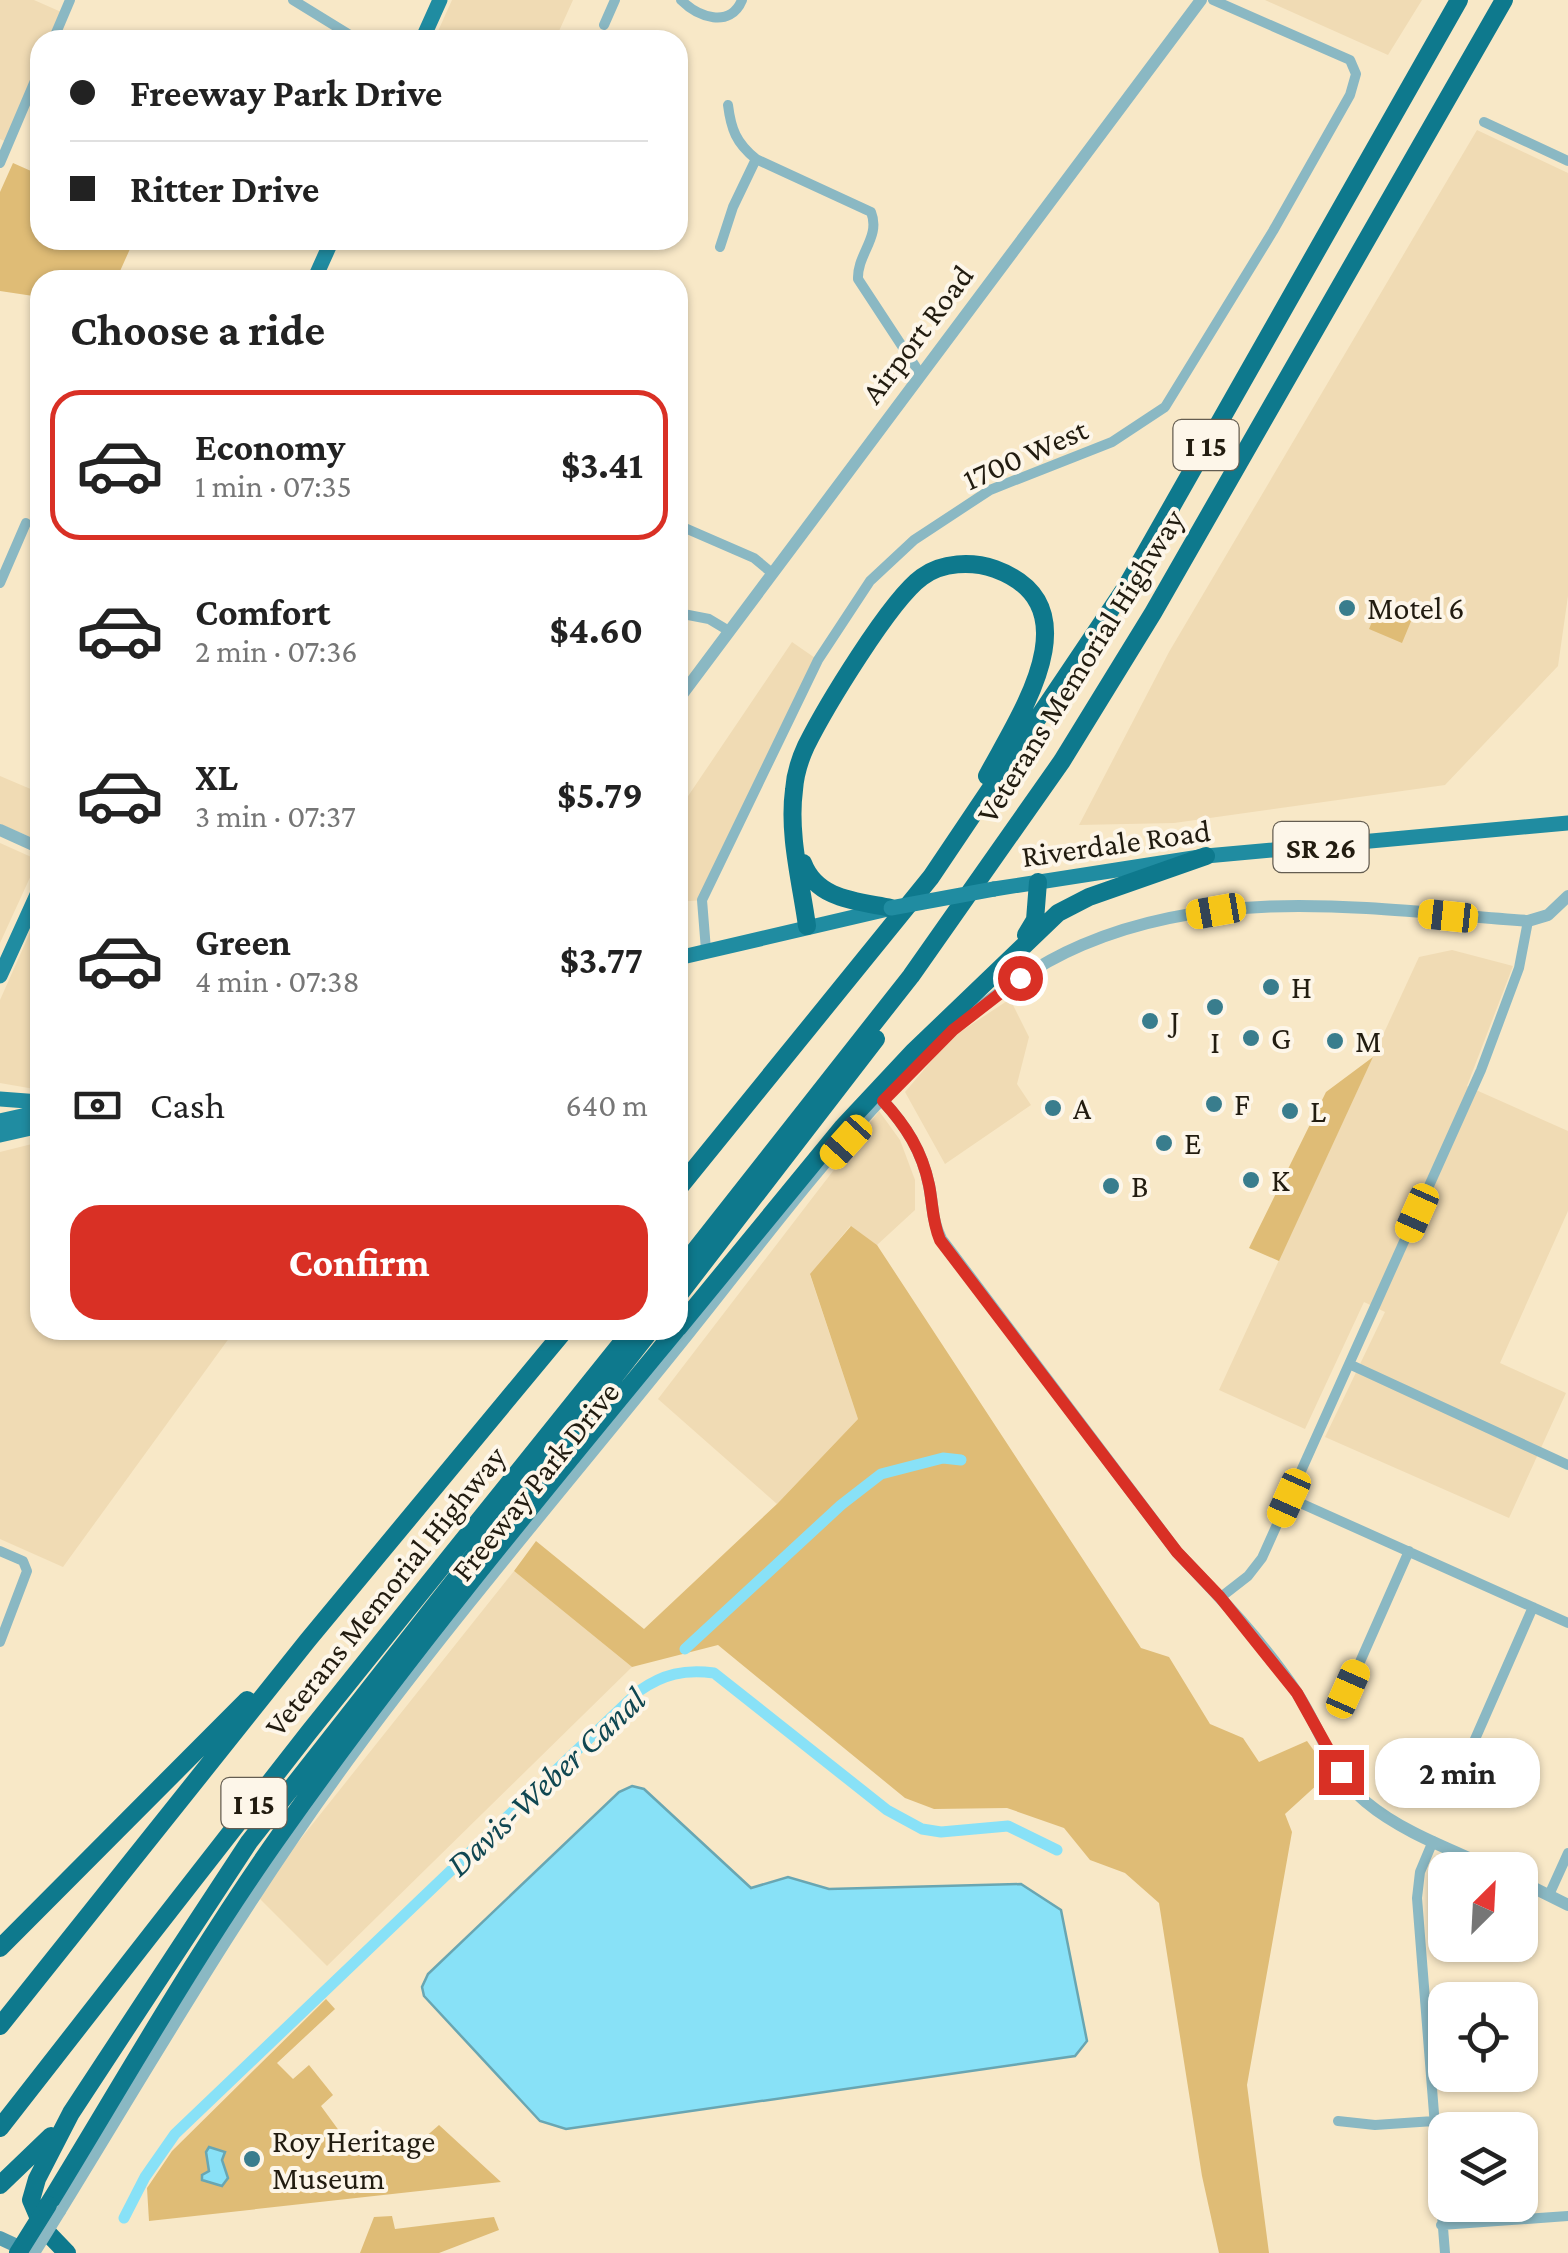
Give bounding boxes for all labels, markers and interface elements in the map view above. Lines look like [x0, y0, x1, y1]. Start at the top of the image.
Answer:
text: Freeway Park Drive [130, 72, 443, 114]
text: Ritter Drive [130, 168, 319, 210]
street label: Airport Road [853, 258, 981, 410]
text: Choose a ride [70, 305, 325, 355]
street label: 1700 West [957, 410, 1093, 497]
icon: car [75, 420, 165, 510]
road number: I 15 [1174, 420, 1238, 470]
text: Economy [195, 426, 345, 468]
text: $3.41 [561, 444, 643, 486]
text: 1 min · 07:35 [195, 468, 352, 504]
street label: Veterans Memorial Highway [969, 503, 1191, 829]
icon: car [75, 585, 165, 675]
place label: Motel 6 [1367, 590, 1465, 626]
text: Comfort [195, 591, 331, 633]
marker: Motel 6 [1336, 597, 1358, 619]
text: $4.60 [549, 609, 643, 651]
text: 2 min · 07:36 [195, 633, 358, 669]
icon: car [75, 750, 165, 840]
text: XL [195, 756, 238, 798]
text: $5.79 [557, 774, 643, 816]
text: 3 min · 07:37 [195, 798, 356, 834]
street label: Riverdale Road [1019, 812, 1213, 874]
road number: SR 26 [1274, 822, 1368, 872]
car [1184, 891, 1248, 931]
car [1417, 898, 1479, 934]
icon: car [75, 915, 165, 1005]
text: Green [195, 921, 291, 963]
text: $3.77 [560, 939, 643, 981]
route start [998, 956, 1043, 1001]
text: 4 min · 07:38 [195, 963, 360, 999]
place label: H [1291, 969, 1312, 1005]
marker: H [1260, 976, 1282, 998]
marker: I [1204, 996, 1226, 1018]
place label: J [1167, 1003, 1180, 1039]
marker: J [1139, 1010, 1161, 1032]
place label: G [1271, 1020, 1291, 1056]
place label: M [1355, 1023, 1382, 1059]
place label: I [1210, 1024, 1220, 1060]
marker: G [1240, 1027, 1262, 1049]
marker: M [1324, 1030, 1346, 1052]
icon: cash [70, 1078, 125, 1133]
text: Cash [150, 1084, 225, 1126]
place label: F [1234, 1086, 1250, 1122]
text: 640 m [566, 1087, 648, 1123]
place label: A [1073, 1090, 1092, 1126]
marker: F [1203, 1093, 1225, 1115]
place label: L [1310, 1093, 1326, 1129]
marker: A [1042, 1097, 1064, 1119]
marker: L [1279, 1100, 1301, 1122]
car [815, 1110, 877, 1174]
place label: E [1184, 1125, 1201, 1161]
marker: E [1153, 1132, 1175, 1154]
place label: K [1271, 1162, 1290, 1198]
place label: B [1131, 1168, 1149, 1204]
marker: K [1240, 1169, 1262, 1191]
marker: B [1100, 1175, 1122, 1197]
car [1391, 1179, 1443, 1247]
button: Confirm [70, 1205, 648, 1320]
street label: Freeway Park Drive [444, 1374, 626, 1588]
street label: Veterans Memorial Highway [257, 1439, 513, 1743]
car [1263, 1464, 1315, 1532]
car [1322, 1655, 1374, 1723]
water label: Davis-Weber Canal [438, 1680, 654, 1884]
callout: 2 min [1376, 1737, 1541, 1807]
route end [1319, 1750, 1364, 1795]
text: 2 min [1419, 1755, 1496, 1791]
road number: I 15 [222, 1778, 286, 1828]
north arrow [1428, 1852, 1538, 1962]
map controls [1428, 1852, 1538, 2222]
button: locate [1428, 1982, 1538, 2092]
button: layers [1428, 2112, 1538, 2222]
place label: Roy Heritage Museum [272, 2123, 435, 2196]
marker: Roy Heritage Museum [241, 2148, 263, 2170]

